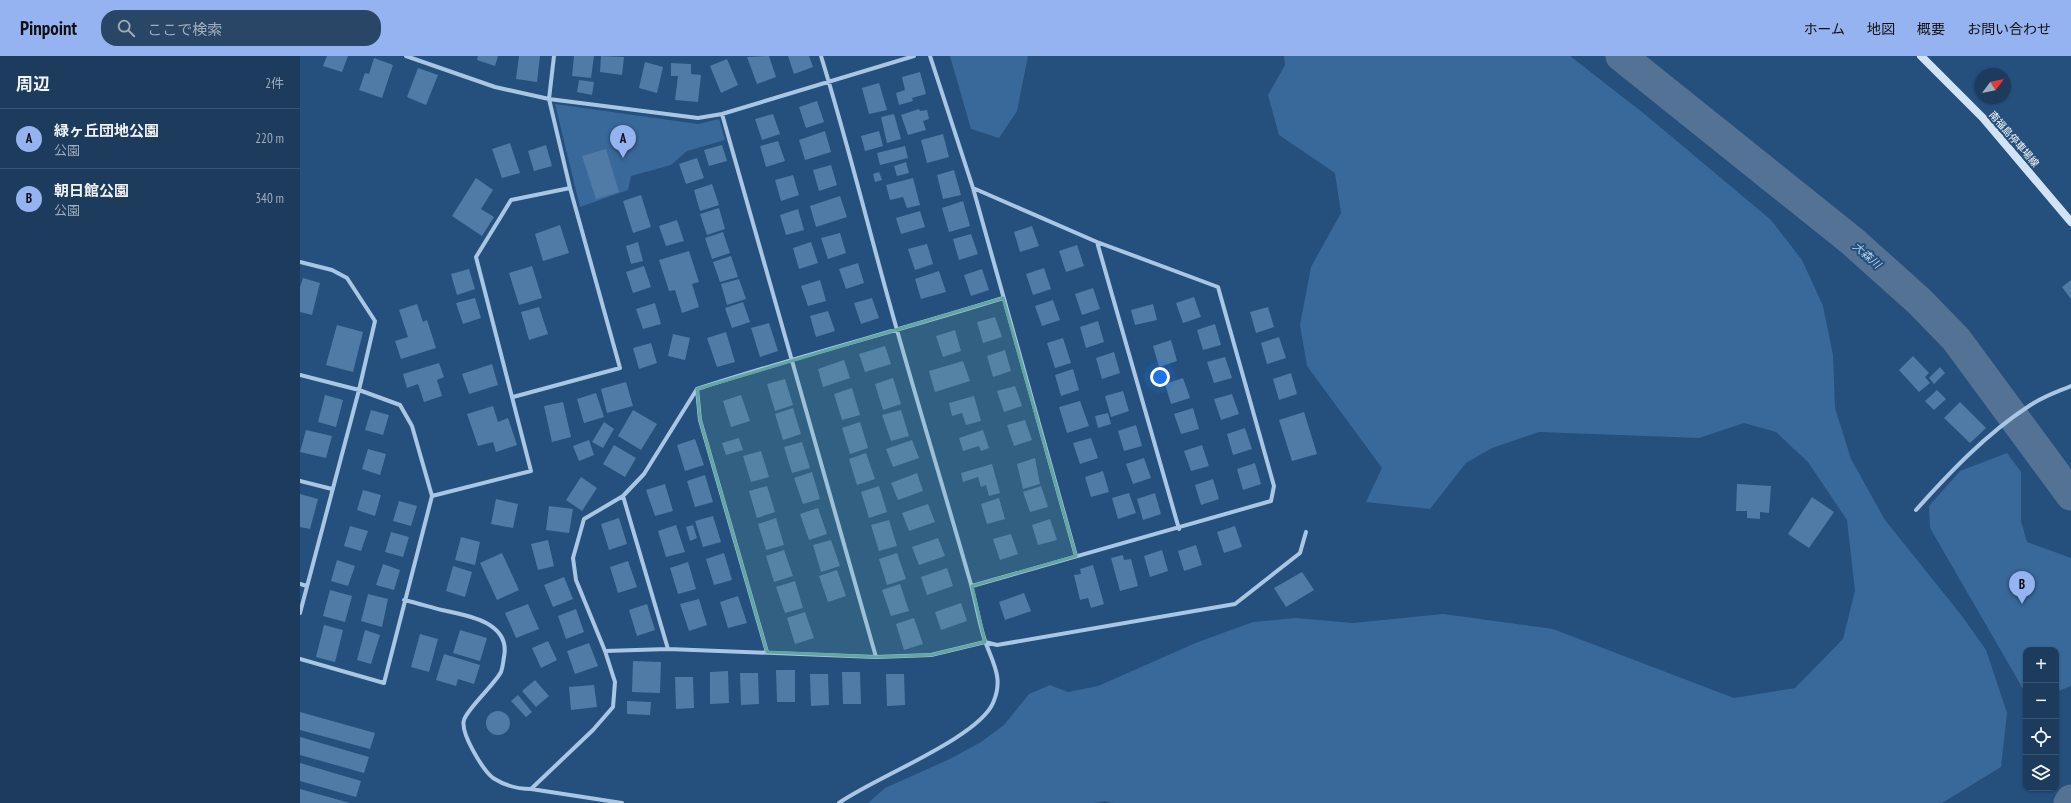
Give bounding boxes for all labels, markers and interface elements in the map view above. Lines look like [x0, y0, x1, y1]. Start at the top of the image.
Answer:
search box [101, 10, 381, 46]
text: Pinpoint [20, 16, 77, 40]
icon: search [115, 17, 137, 39]
text: ここで検索 [147, 20, 222, 39]
text: ホーム [1803, 20, 1845, 38]
text: 地図 [1867, 20, 1895, 38]
text: 概要 [1917, 20, 1945, 38]
text: お問い合わせ [1967, 20, 2051, 38]
north arrow [1975, 68, 2011, 104]
text: 周辺 [16, 73, 50, 95]
text: 2件 [265, 75, 284, 92]
street label: 南福島停車場線 [1986, 108, 2042, 170]
text: 緑ヶ丘団地公園 [54, 121, 159, 140]
pin: A [610, 125, 636, 158]
text: A [26, 130, 32, 147]
text: 220 m [255, 130, 284, 147]
text: 公園 [54, 142, 80, 159]
text: 朝日館公園 [54, 181, 129, 200]
text: B [26, 190, 32, 207]
text: 340 m [255, 190, 284, 207]
text: 公園 [54, 202, 80, 219]
water label: 大森川 [1850, 239, 1885, 272]
your location [1150, 367, 1170, 387]
pin: B [2009, 571, 2035, 604]
map controls [2023, 647, 2059, 791]
button: + [2023, 647, 2059, 683]
button: − [2023, 683, 2059, 719]
button: locate [2023, 719, 2059, 755]
button: layers [2023, 755, 2059, 791]

